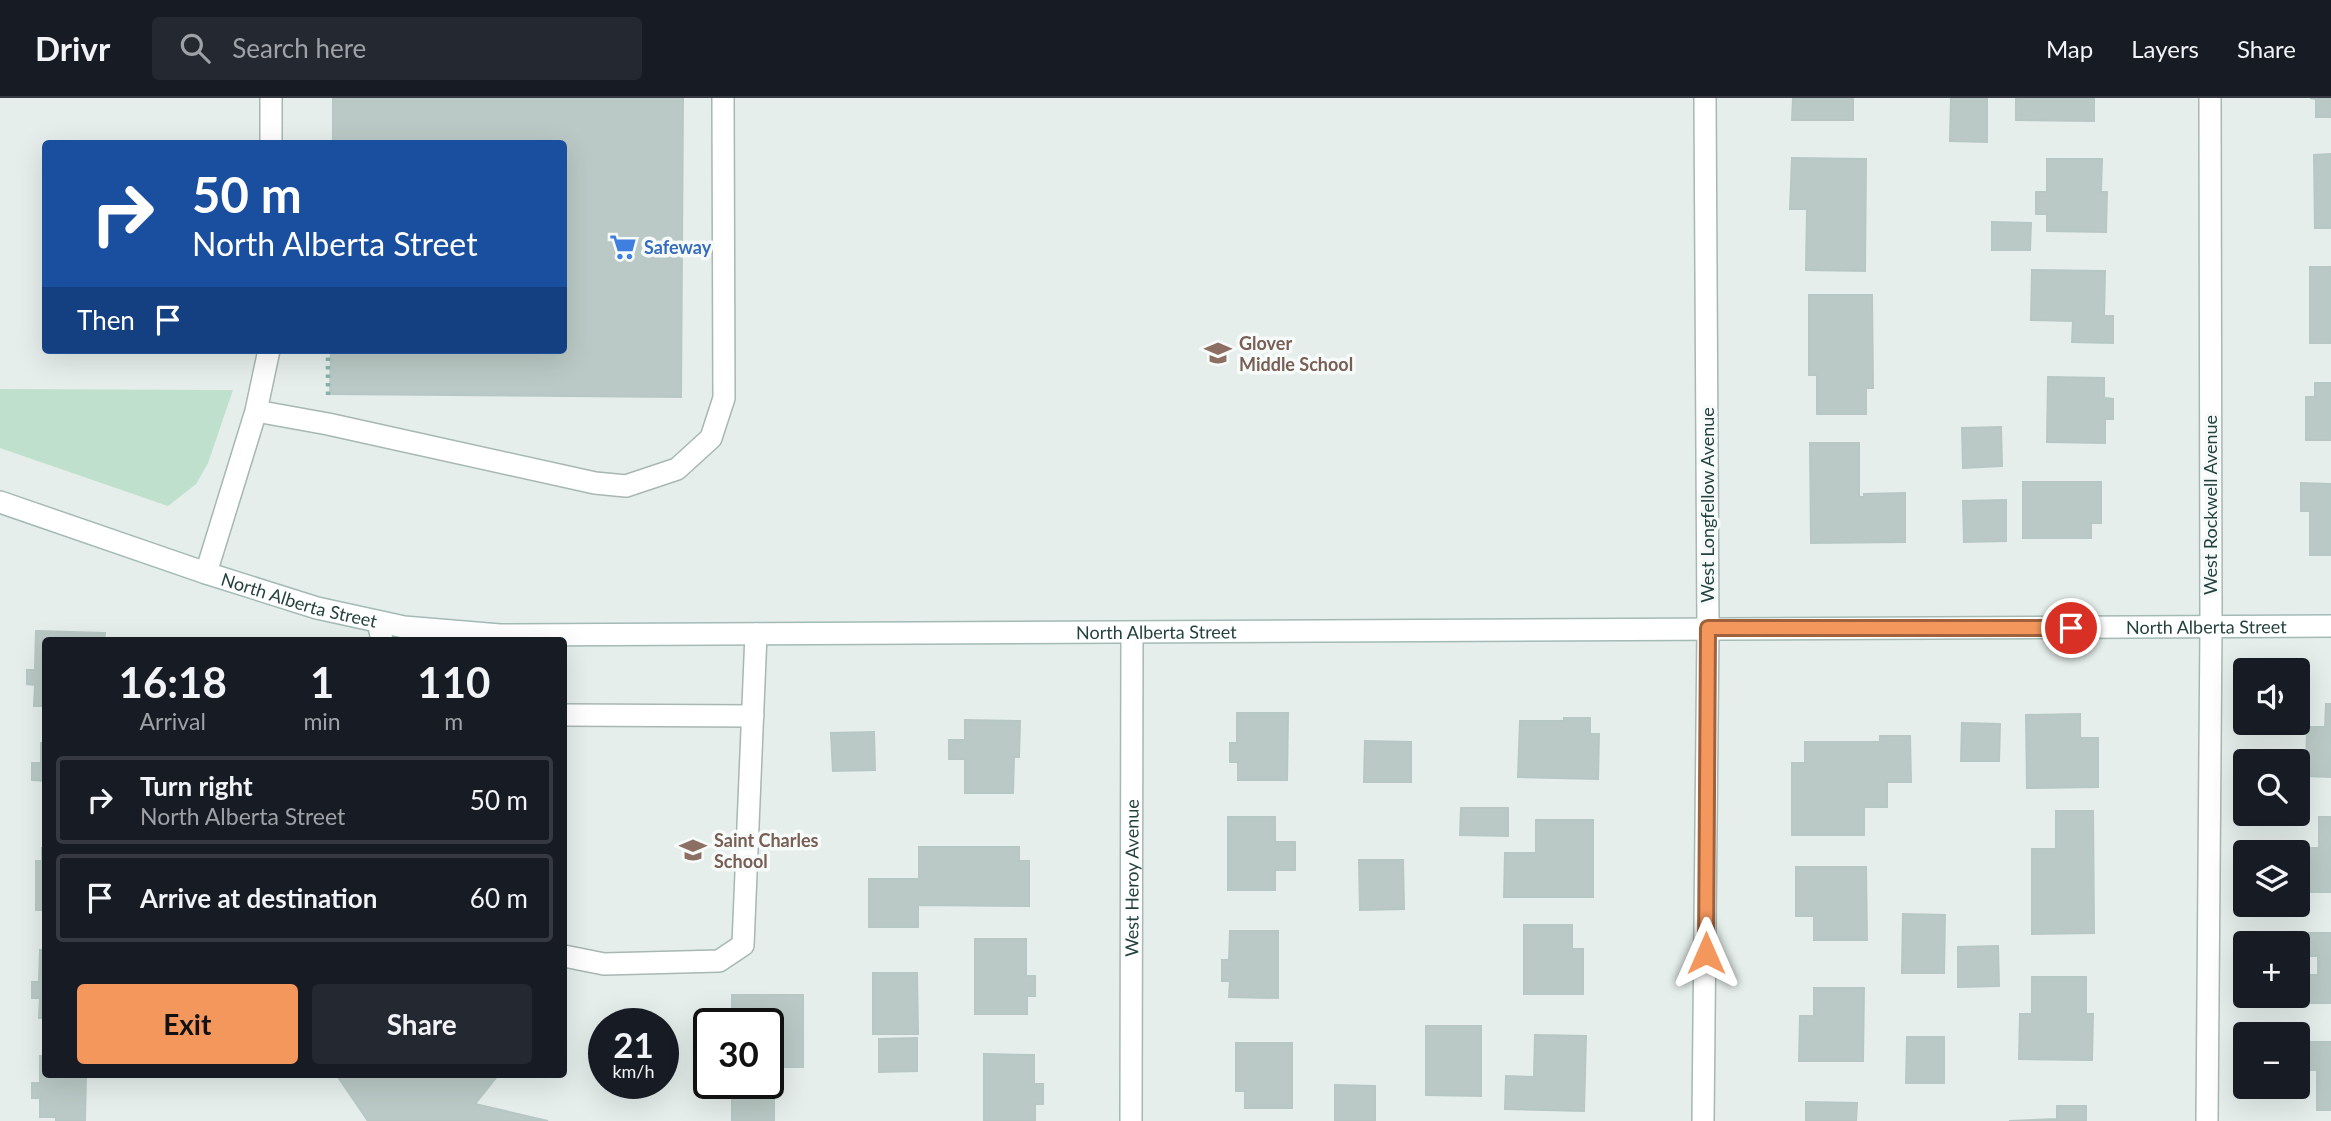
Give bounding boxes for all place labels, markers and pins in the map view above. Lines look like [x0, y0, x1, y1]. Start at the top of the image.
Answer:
supermarket icon: Safeway [608, 232, 638, 262]
place label: Safeway [644, 236, 712, 258]
place label: Glover Middle School [1239, 332, 1353, 375]
school or university icon: Glover Middle School [1203, 338, 1233, 368]
pin [2041, 598, 2101, 658]
place label: Saint Charles School [714, 829, 819, 872]
school or university icon: Saint Charles School [678, 835, 708, 865]

